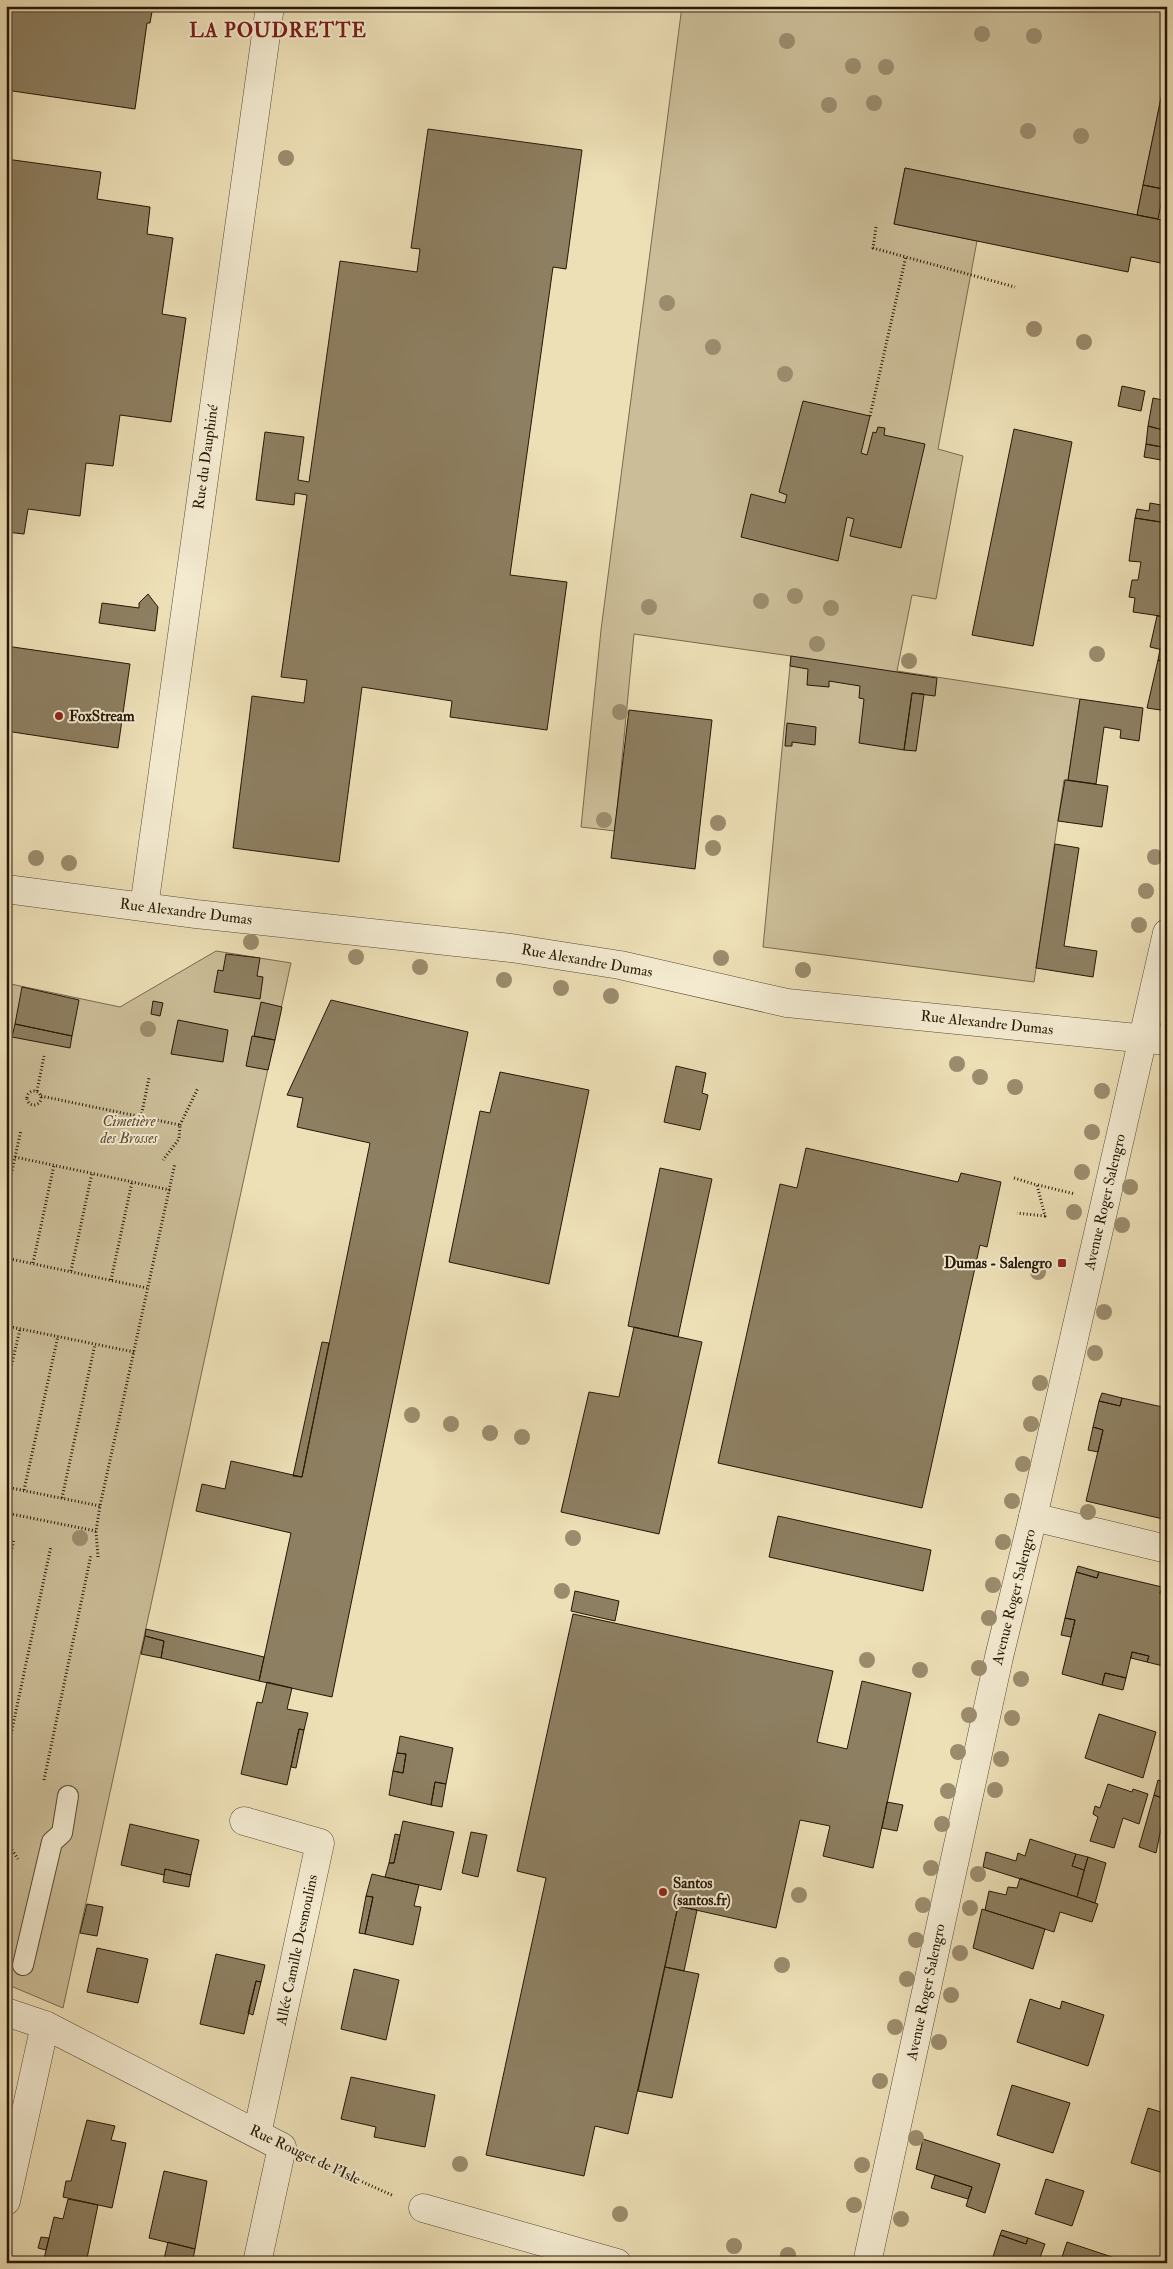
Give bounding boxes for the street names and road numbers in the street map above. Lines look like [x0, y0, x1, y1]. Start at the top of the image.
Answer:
street label: Rue du Dauphiné [189, 403, 224, 511]
street label: Rue Alexandre Dumas [119, 894, 253, 930]
street label: Rue Alexandre Dumas [520, 940, 654, 982]
street label: Rue Alexandre Dumas [920, 1007, 1054, 1039]
street label: Avenue Roger Salengro [1080, 1132, 1130, 1273]
street label: Avenue Roger Salengro [988, 1527, 1040, 1668]
street label: Allée Camille Desmoulins [272, 1873, 322, 2028]
street label: Avenue Roger Salengro [902, 1922, 950, 2063]
street label: Rue Rouget de l'Isle [246, 2121, 364, 2189]

